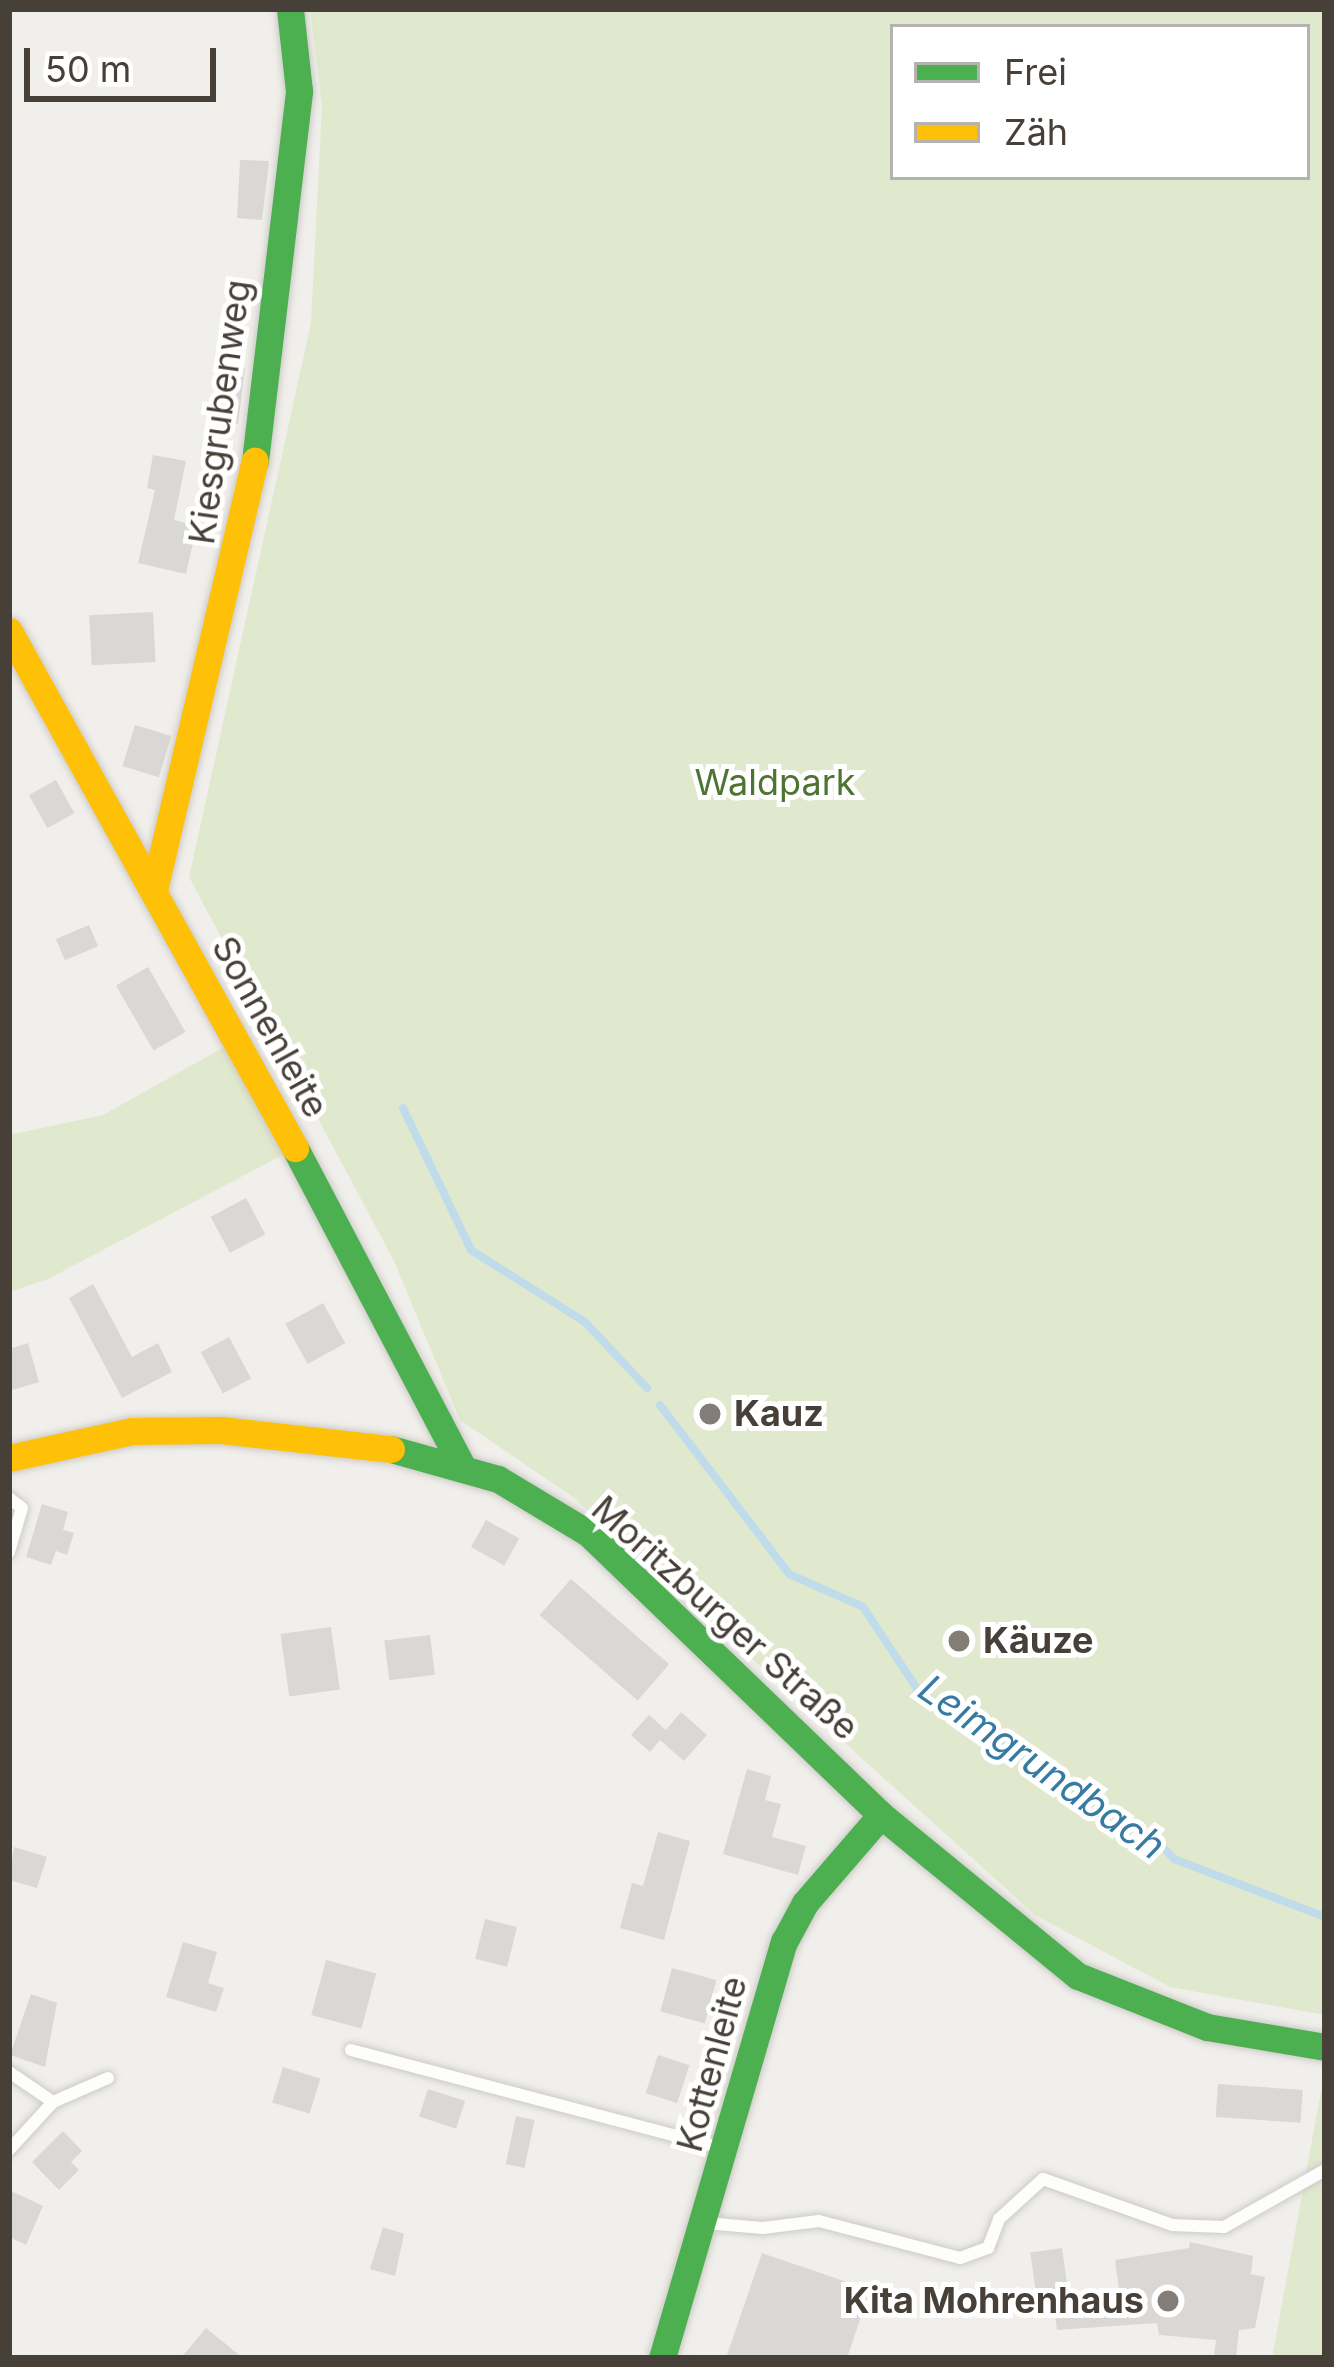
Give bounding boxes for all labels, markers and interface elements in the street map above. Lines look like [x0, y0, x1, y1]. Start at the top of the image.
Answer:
scale bar [30, 24, 222, 98]
legend [890, 24, 1310, 180]
text: 50 m [45, 47, 131, 91]
text: Frei [1004, 50, 1067, 94]
text: Zäh [1004, 110, 1068, 154]
street label: Kiesgrubenweg [180, 277, 260, 547]
park label: Waldpark [694, 761, 856, 805]
street label: Sonnenleite [203, 929, 337, 1125]
place label: Kauz [734, 1392, 824, 1436]
marker: Kauz [697, 1401, 723, 1427]
street label: Moritzburger Straße [583, 1487, 867, 1749]
place label: Käuze [983, 1619, 1094, 1663]
marker: Käuze [946, 1628, 972, 1654]
water label: Leimgrundbach [910, 1665, 1174, 1869]
street label: Kottenleite [668, 1972, 756, 2156]
place label: Kita Mohrenhaus [844, 2279, 1144, 2323]
marker: Kita Mohrenhaus [1155, 2288, 1181, 2314]

